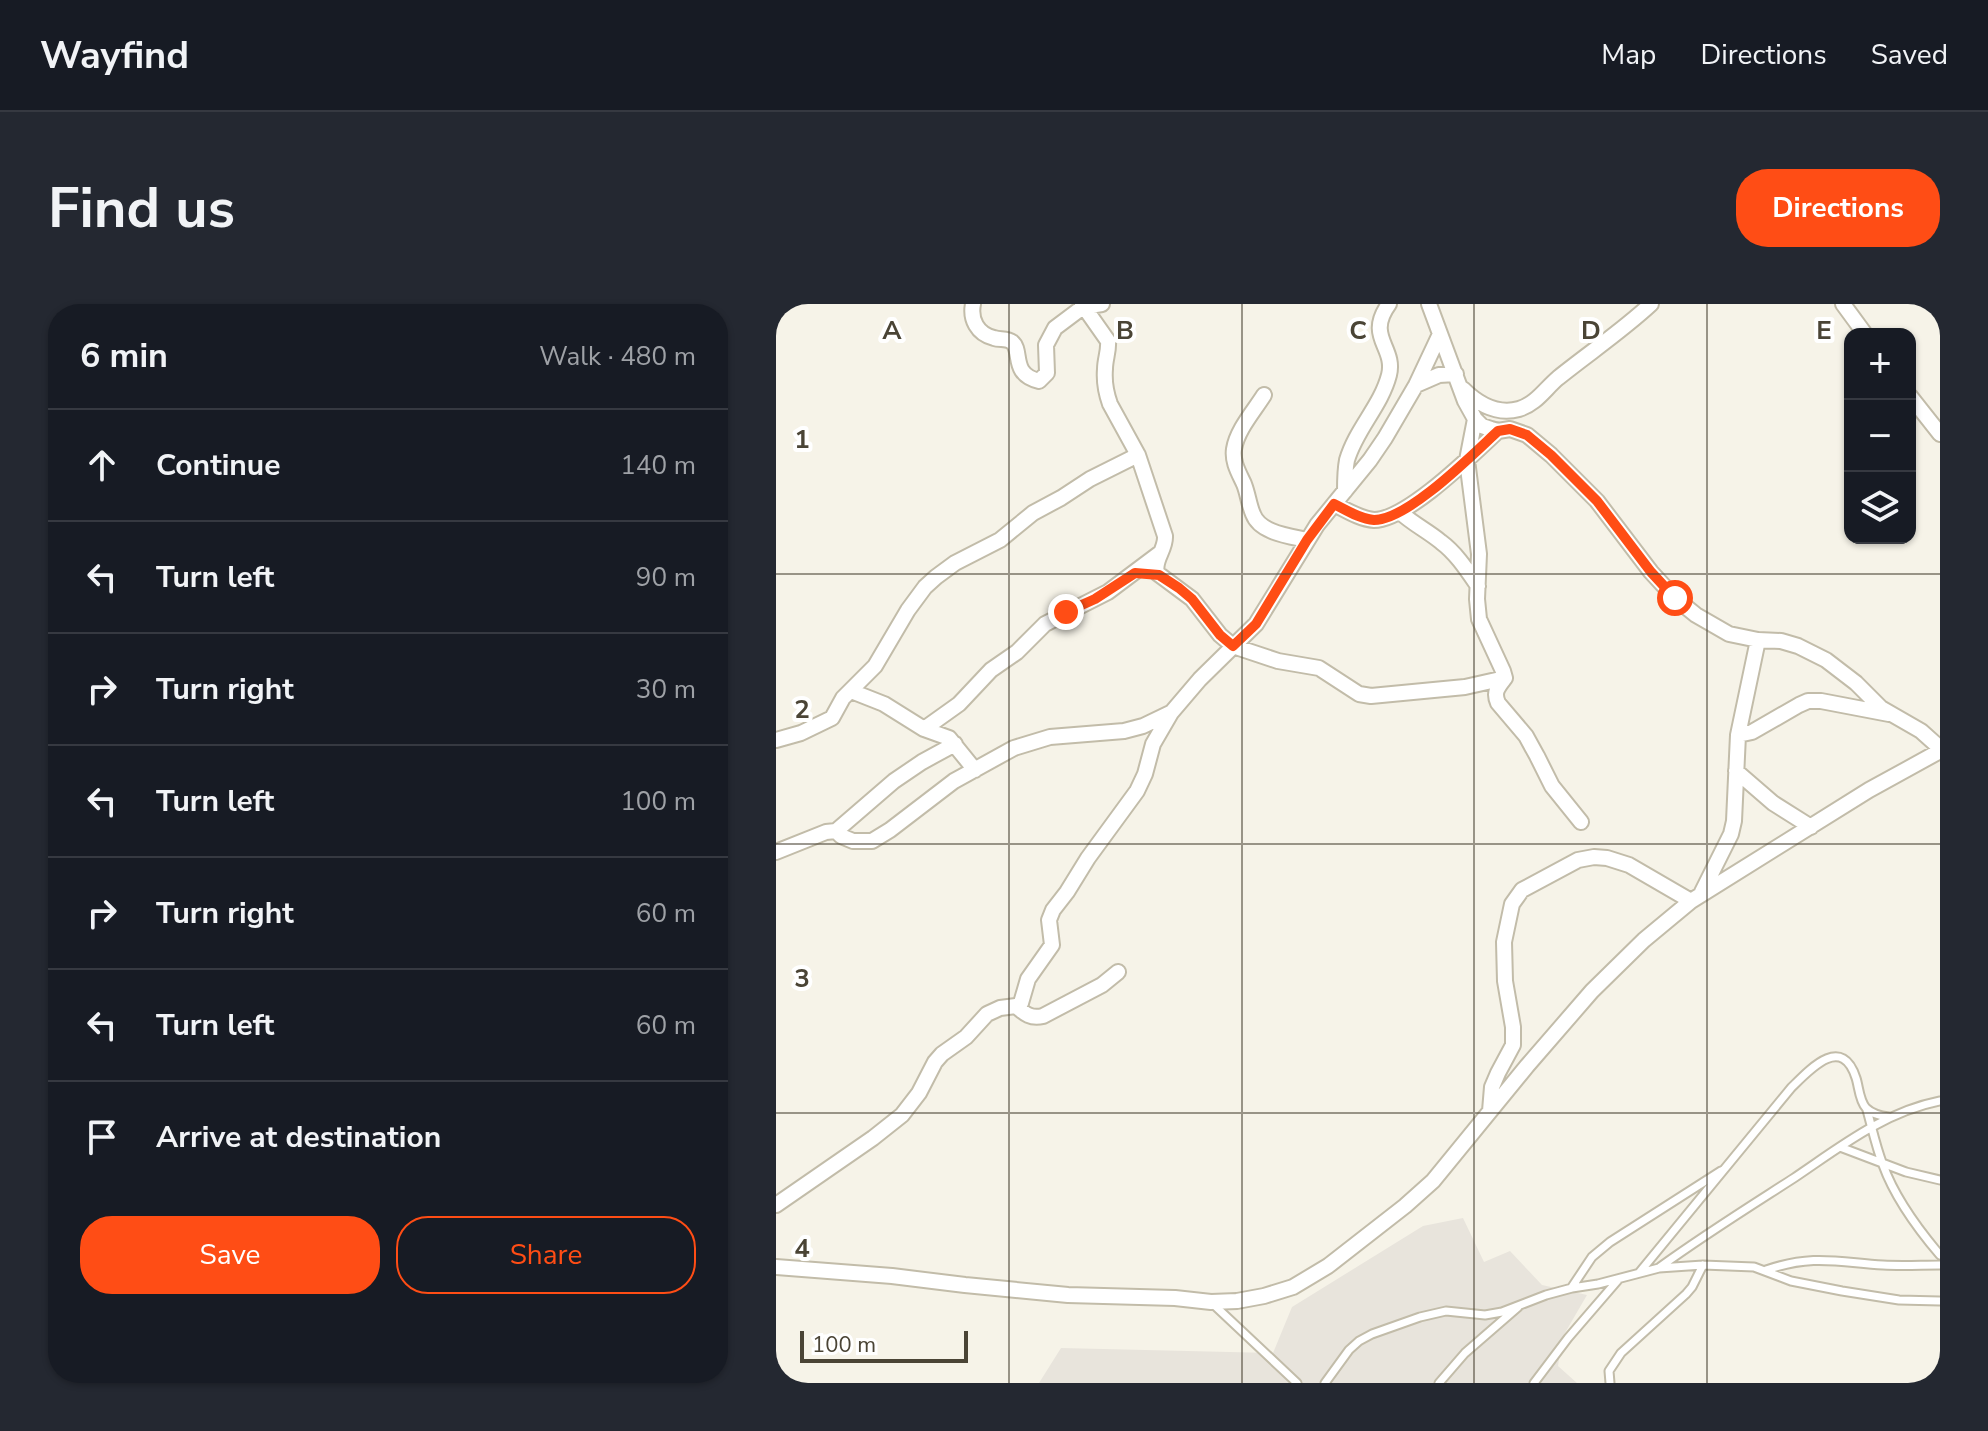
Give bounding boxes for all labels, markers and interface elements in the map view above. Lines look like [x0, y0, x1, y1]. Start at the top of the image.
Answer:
text: Wayfind [40, 30, 189, 81]
text: Map [1601, 36, 1656, 74]
text: Directions [1700, 36, 1827, 74]
text: Saved [1871, 36, 1948, 74]
button: Directions [1736, 169, 1940, 247]
text: Find us [48, 170, 235, 247]
text: A [882, 313, 902, 348]
text: B [1116, 313, 1134, 348]
text: C [1349, 313, 1367, 348]
text: D [1581, 313, 1601, 348]
text: E [1816, 313, 1832, 348]
map controls [1844, 328, 1916, 544]
button: + [1844, 328, 1916, 400]
text: 6 min [80, 333, 168, 379]
text: Walk · 480 m [539, 339, 696, 374]
button: − [1844, 400, 1916, 472]
text: 1 [794, 422, 810, 457]
icon: ahead [80, 443, 124, 487]
text: Continue [156, 445, 281, 486]
text: 140 m [620, 448, 696, 483]
button: layers [1844, 472, 1916, 544]
icon: left [80, 555, 124, 599]
text: Turn left [156, 557, 274, 598]
text: 90 m [636, 560, 696, 595]
route start [1657, 580, 1693, 616]
route end [1048, 594, 1084, 630]
icon: right [80, 667, 124, 711]
text: Turn right [156, 669, 294, 710]
text: 30 m [636, 672, 696, 707]
text: 2 [794, 692, 810, 727]
icon: left [80, 779, 124, 823]
text: Turn left [156, 781, 274, 822]
text: 100 m [620, 784, 696, 819]
icon: right [80, 891, 124, 935]
text: Turn right [156, 893, 294, 934]
text: 60 m [636, 896, 696, 931]
text: 3 [794, 961, 810, 996]
icon: left [80, 1003, 124, 1047]
text: Turn left [156, 1005, 274, 1046]
text: 60 m [636, 1008, 696, 1043]
icon: arrive [80, 1115, 124, 1159]
text: Arrive at destination [156, 1117, 441, 1158]
button: Save [80, 1216, 380, 1294]
button: Share [396, 1216, 696, 1294]
text: 4 [794, 1231, 810, 1266]
scale bar [800, 1327, 968, 1363]
text: 100 m [812, 1330, 876, 1360]

